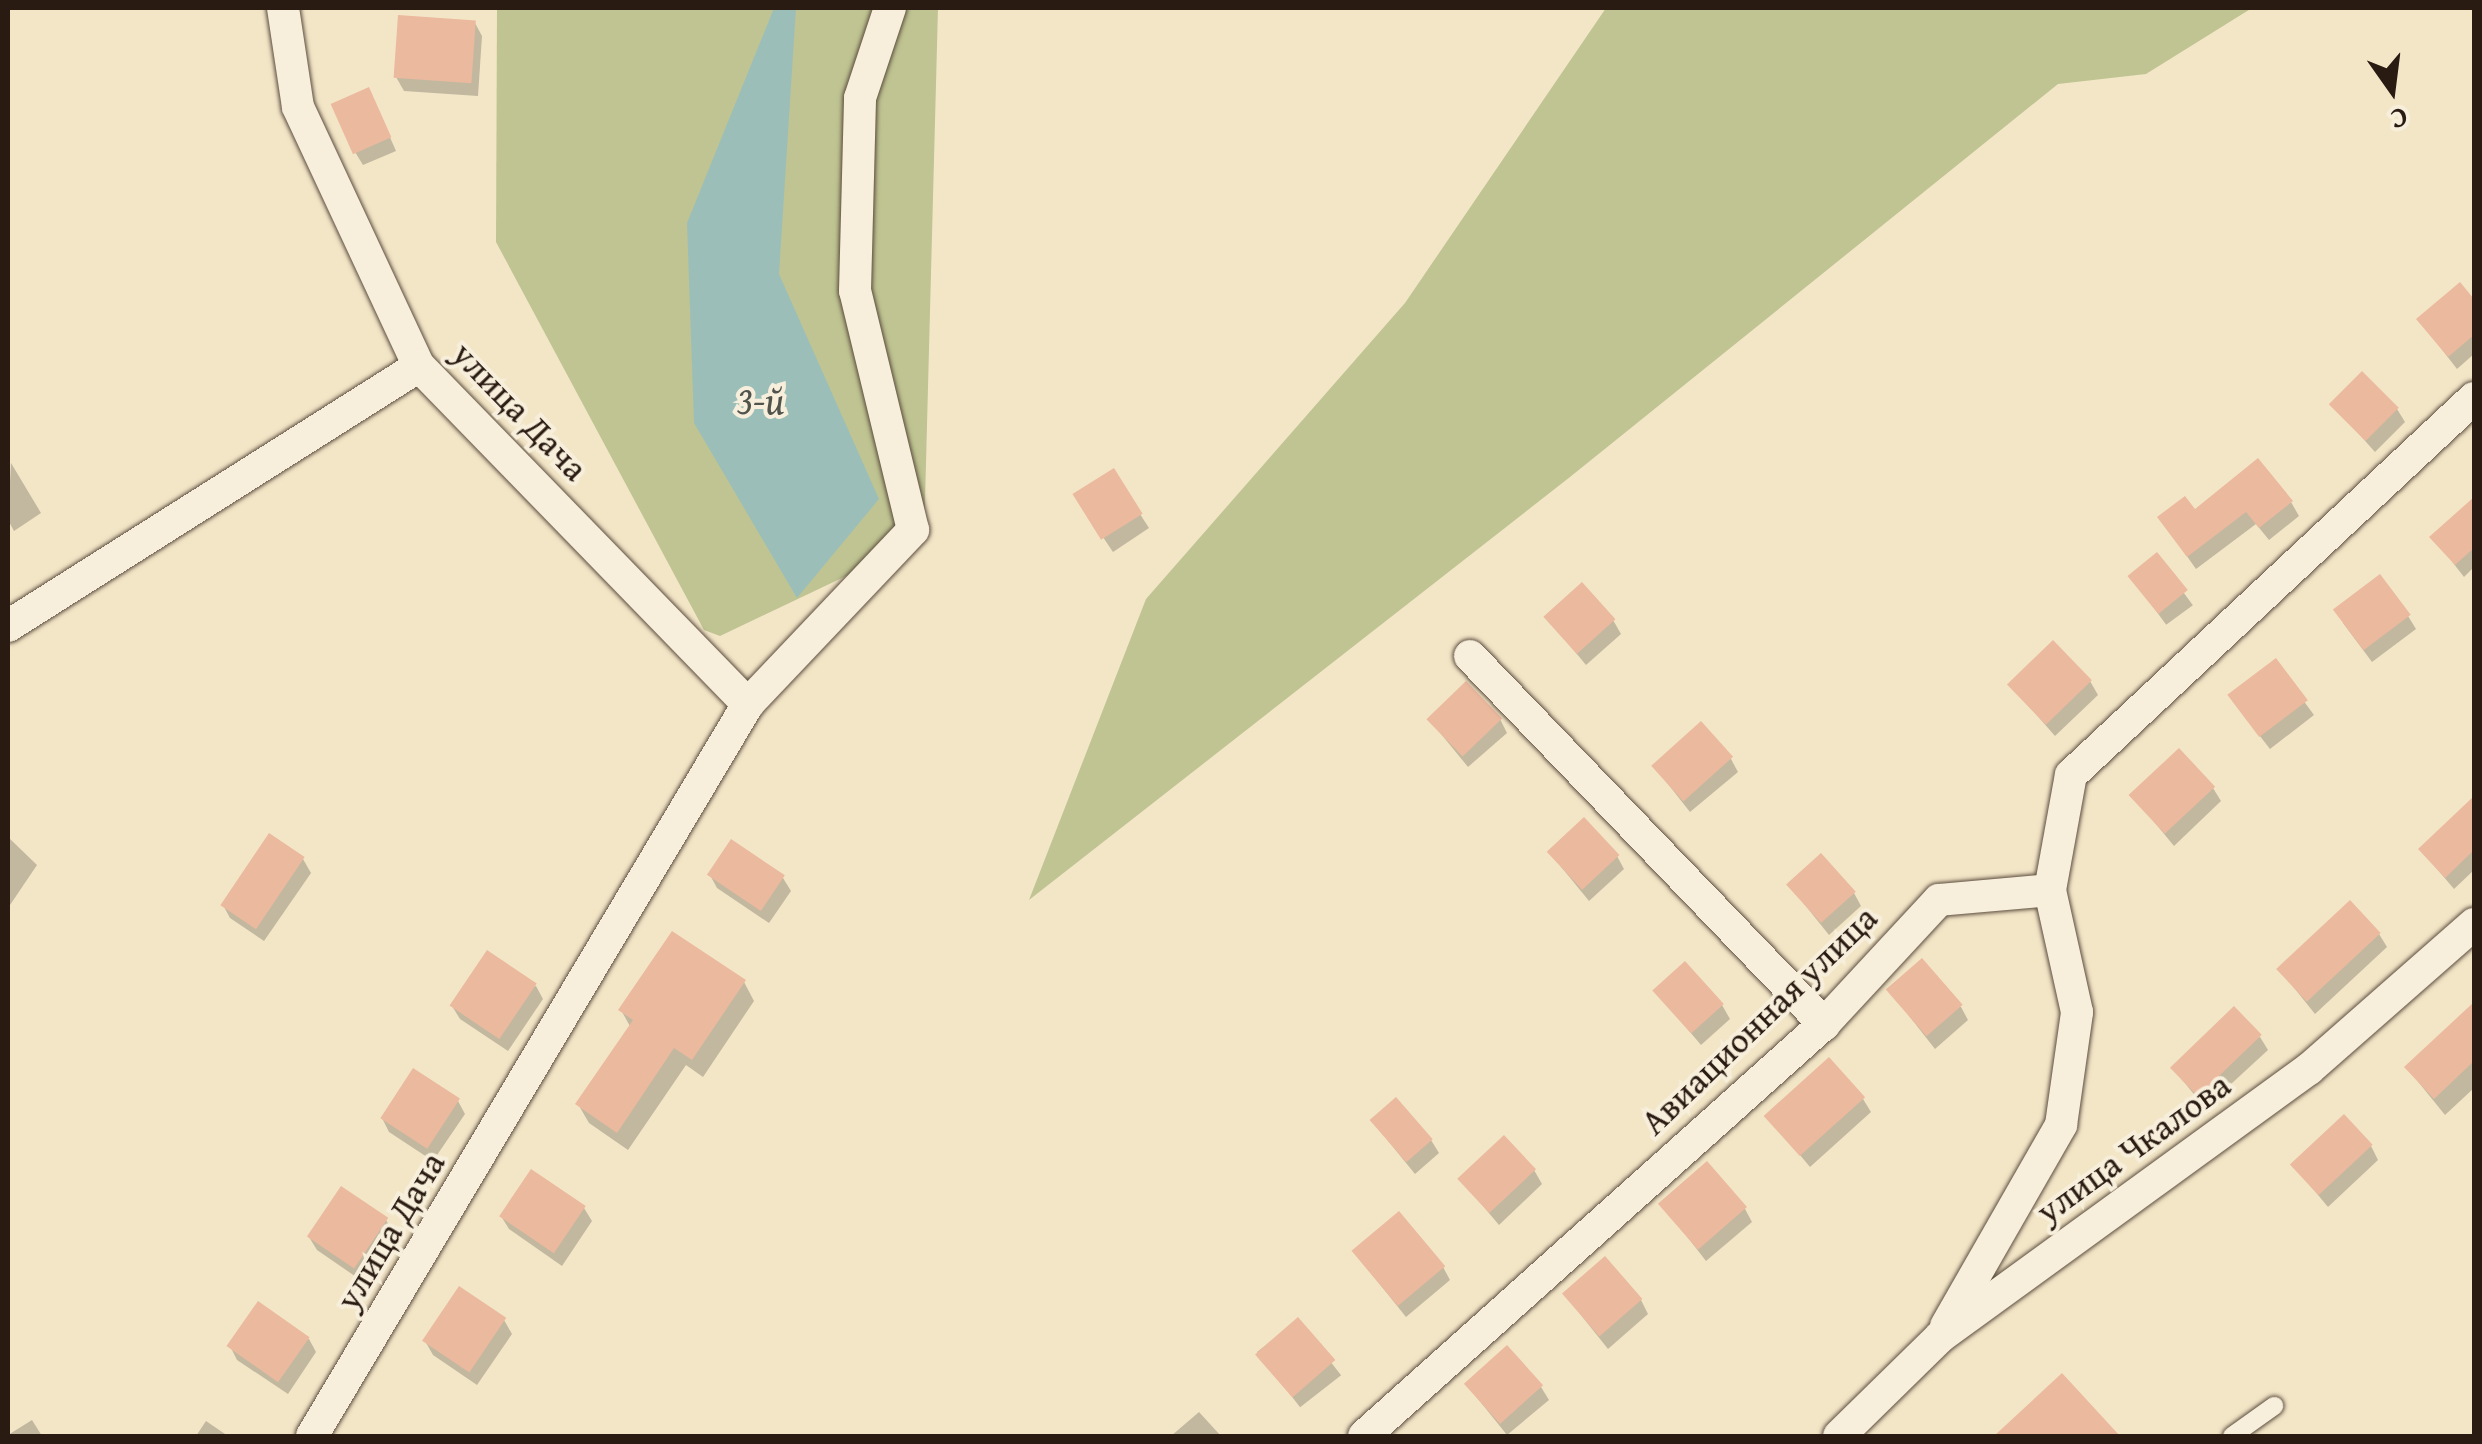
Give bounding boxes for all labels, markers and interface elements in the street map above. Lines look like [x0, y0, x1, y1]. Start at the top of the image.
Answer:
north arrow [2342, 40, 2442, 140]
text: С [2387, 98, 2412, 141]
street label: улица Дача [444, 333, 596, 489]
water label: 3-й [737, 378, 785, 424]
street label: Авиационная улица [1632, 897, 1886, 1143]
street label: улица Чкалова [2028, 1064, 2238, 1232]
street label: улица Дача [327, 1144, 453, 1318]

